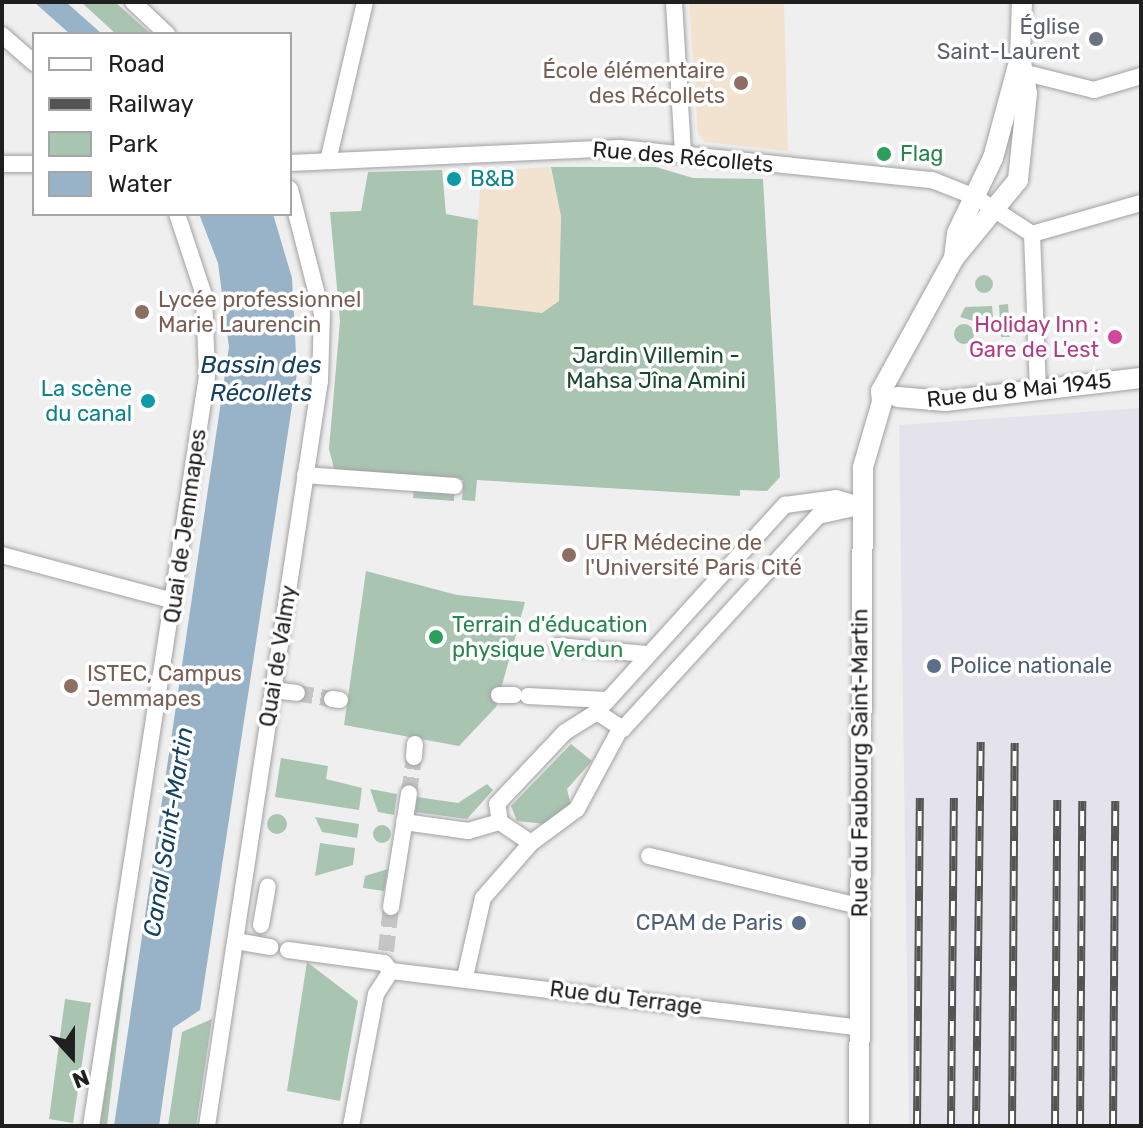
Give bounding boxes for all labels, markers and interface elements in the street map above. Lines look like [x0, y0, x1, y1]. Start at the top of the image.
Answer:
place label: Église Saint-Laurent [937, 13, 1080, 64]
marker: Église Saint-Laurent [1087, 30, 1105, 48]
legend [32, 32, 292, 216]
text: Road [108, 50, 165, 78]
place label: École élémentaire des Récollets [542, 57, 725, 108]
marker: École élémentaire des Récollets [732, 74, 750, 92]
text: Railway [108, 90, 194, 118]
text: Park [108, 130, 158, 158]
street label: Rue des Récollets [591, 136, 775, 178]
place label: Flag [900, 141, 943, 167]
marker: Flag [875, 145, 893, 163]
place label: B&B [470, 166, 515, 192]
text: Water [108, 170, 172, 198]
marker: B&B [445, 170, 463, 188]
place label: Lycée professionnel Marie Laurencin [158, 286, 361, 338]
marker: Lycée professionnel Marie Laurencin [133, 303, 151, 321]
place label: Holiday Inn : Gare de L'est [969, 311, 1099, 362]
marker: Holiday Inn : Gare de L'est [1106, 328, 1124, 346]
park label: Jardin Villemin - Mahsa Jîna Amini [566, 342, 746, 394]
water label: Bassin des Récollets [201, 352, 321, 408]
street label: Rue du 8 Mai 1945 [925, 367, 1113, 413]
place label: La scène du canal [41, 375, 132, 426]
marker: La scène du canal [139, 392, 157, 410]
street label: Quai de Jemmapes [158, 427, 212, 625]
place label: UFR Médecine de l'Université Paris Cité [585, 529, 802, 580]
marker: UFR Médecine de l'Université Paris Cité [560, 546, 578, 564]
street label: Quai de Valmy [254, 583, 302, 729]
street label: Rue du Faubourg Saint-Martin [847, 609, 873, 917]
place label: Terrain d'éducation physique Verdun [452, 611, 648, 662]
marker: Terrain d'éducation physique Verdun [427, 628, 445, 646]
place label: Police nationale [950, 653, 1112, 679]
marker: Police nationale [925, 657, 943, 675]
place label: ISTEC, Campus Jemmapes [87, 660, 242, 712]
marker: ISTEC, Campus Jemmapes [62, 677, 80, 695]
water label: Canal Saint-Martin [138, 725, 200, 939]
place label: CPAM de Paris [636, 910, 783, 936]
marker: CPAM de Paris [790, 914, 808, 932]
street label: Rue du Terrage [548, 976, 704, 1020]
north arrow [32, 1016, 112, 1096]
text: N [69, 1063, 93, 1094]

